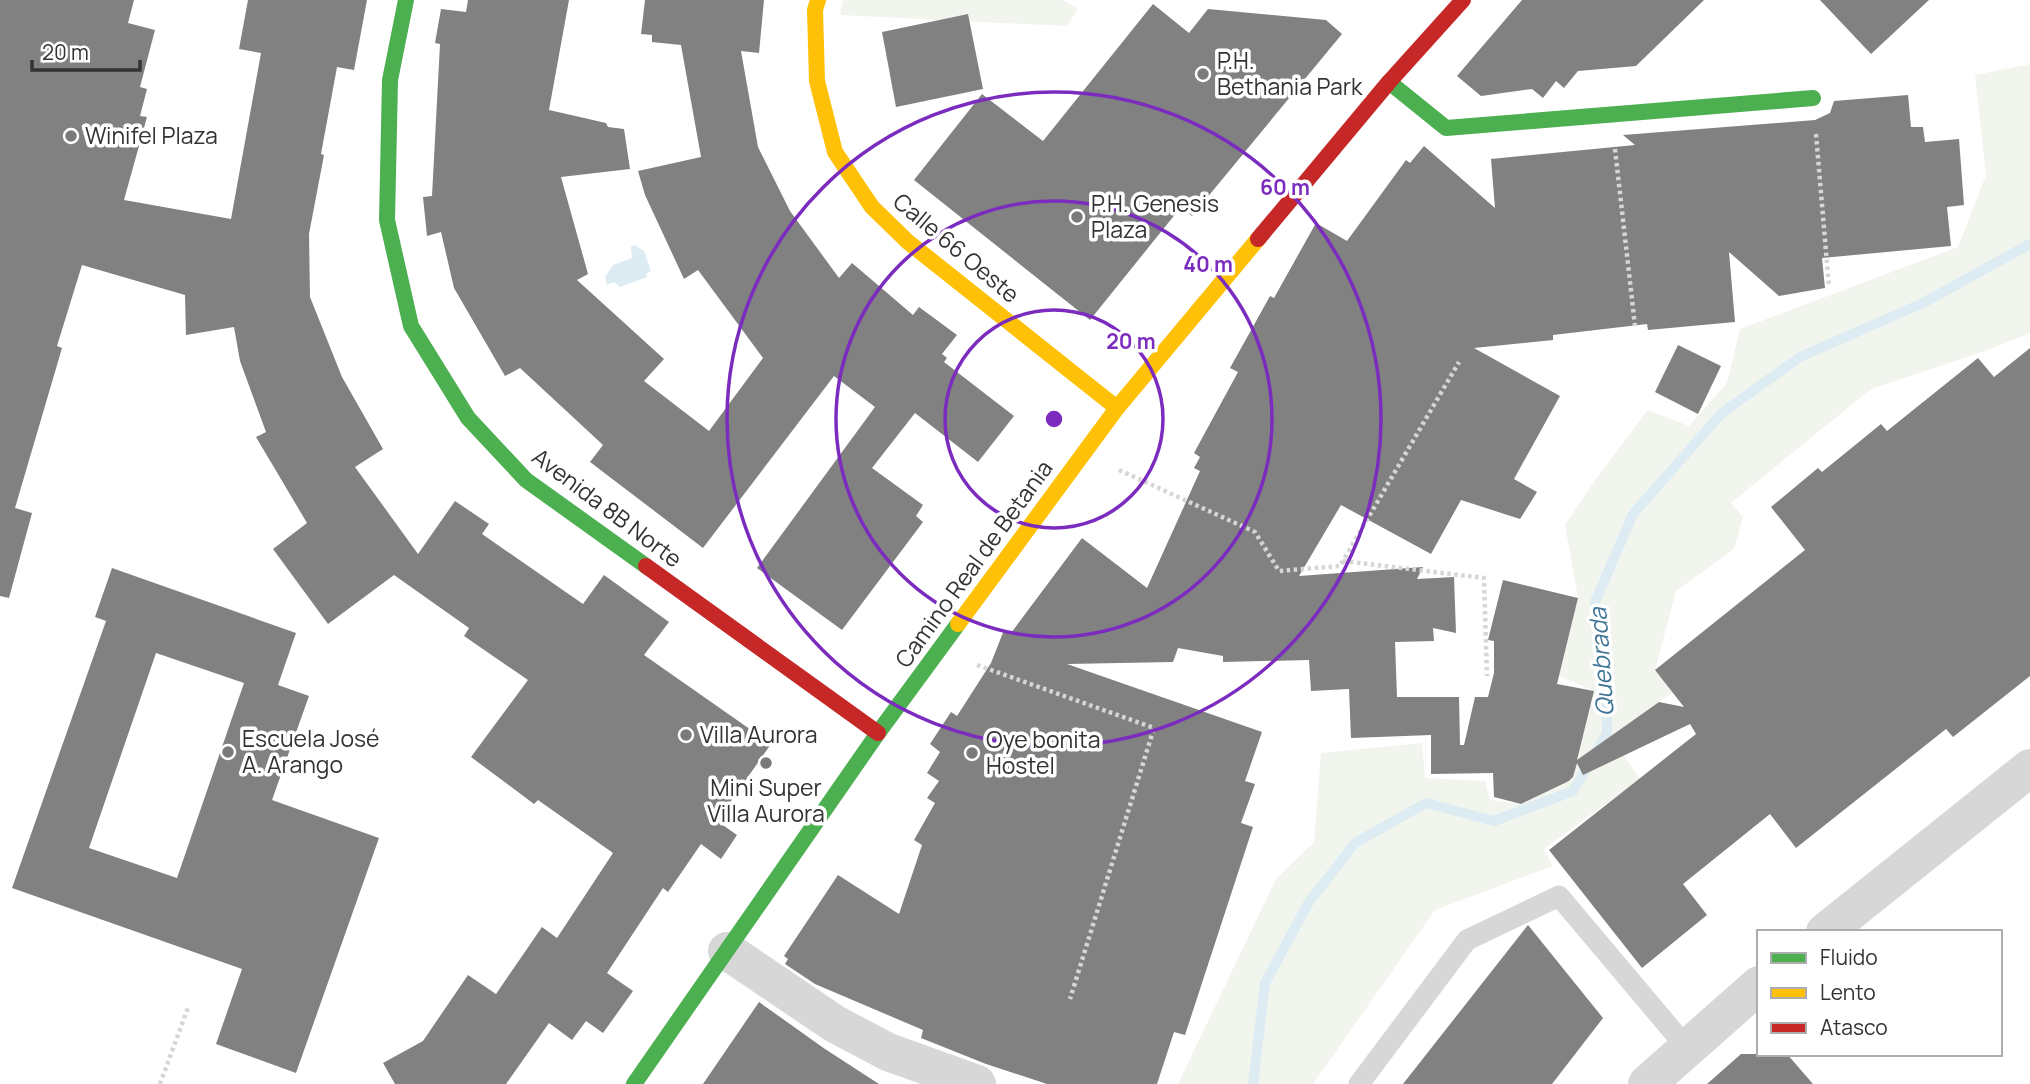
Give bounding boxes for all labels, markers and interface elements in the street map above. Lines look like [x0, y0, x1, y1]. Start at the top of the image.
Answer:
scale bar [32, 28, 140, 72]
text: 20 m [42, 38, 89, 66]
place label: P.H. Bethania Park [1217, 44, 1363, 102]
marker: P.H. Bethania Park [1195, 66, 1211, 82]
place label: Winifel Plaza [85, 119, 218, 151]
marker: Winifel Plaza [63, 128, 79, 144]
text: 60 m [1260, 173, 1310, 201]
street label: Calle 66 Oeste [887, 185, 1026, 309]
place label: P.H. Genesis Plaza [1091, 187, 1219, 245]
marker: P.H. Genesis Plaza [1069, 209, 1085, 225]
text: 40 m [1183, 250, 1233, 278]
text: 20 m [1106, 327, 1156, 355]
centre of rings [1042, 407, 1066, 431]
street label: Avenida 8B Norte [526, 440, 689, 574]
street label: Camino Real de Betania [887, 453, 1059, 674]
water label: Quebrada [1580, 605, 1621, 718]
place label: Villa Aurora [700, 718, 817, 750]
place label: Escuela José A. Arango [242, 722, 379, 780]
place label: Oye bonita Hostel [986, 723, 1101, 781]
marker: Villa Aurora [678, 727, 694, 743]
marker: Escuela José A. Arango [220, 744, 236, 760]
marker: Oye bonita Hostel [964, 745, 980, 761]
marker: Mini Super Villa Aurora [758, 755, 774, 771]
place label: Mini Super Villa Aurora [707, 771, 825, 829]
legend [1757, 930, 2002, 1056]
text: Fluido [1820, 943, 1878, 971]
text: Lento [1820, 978, 1876, 1006]
text: Atasco [1820, 1013, 1888, 1041]

